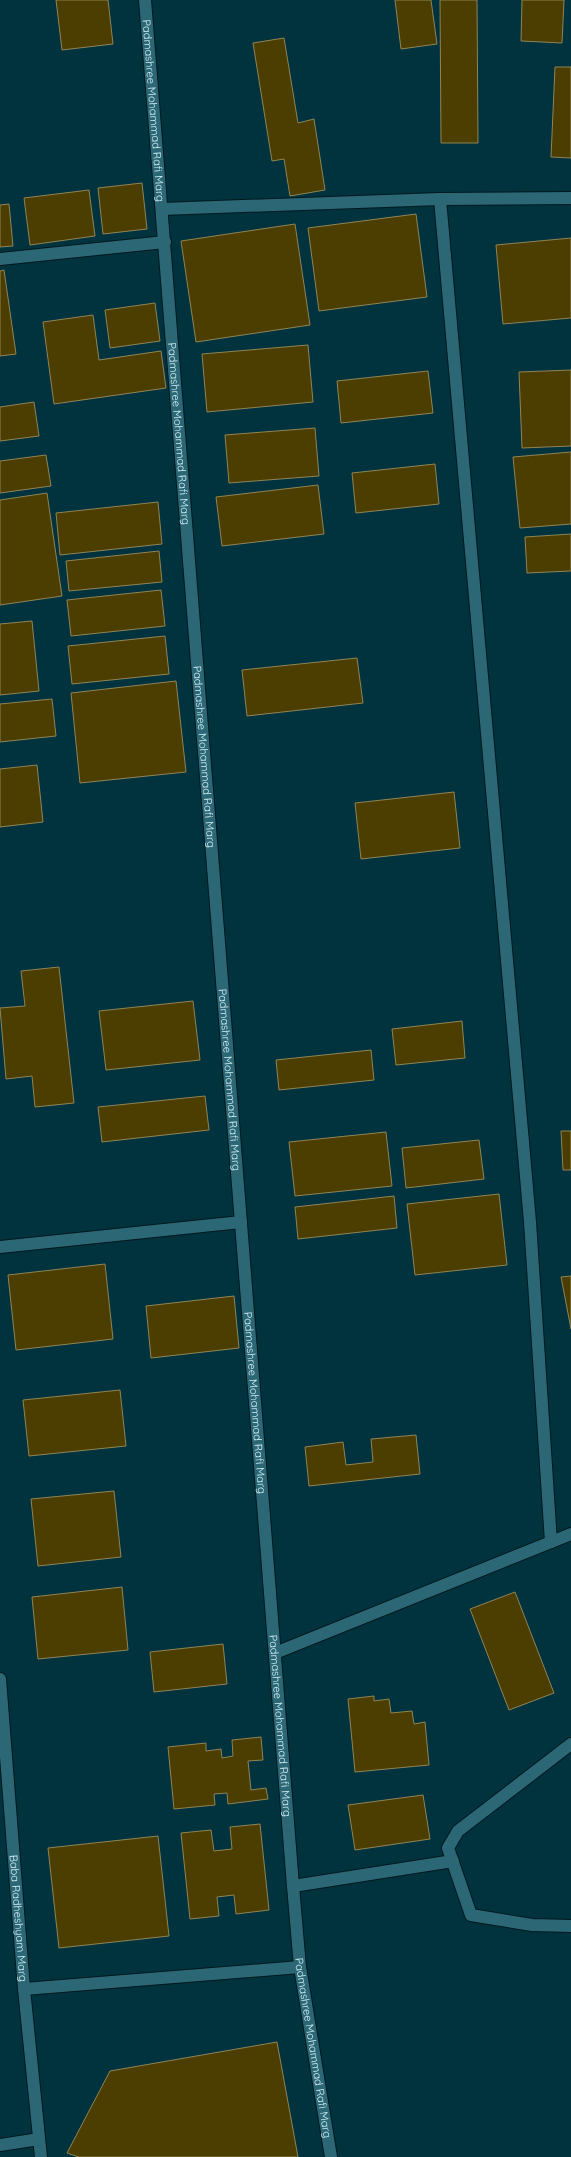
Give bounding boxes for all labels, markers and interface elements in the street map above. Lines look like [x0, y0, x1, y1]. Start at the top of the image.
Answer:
street label: Padmashree Mohammad Rafi Marg [140, 19, 168, 202]
street label: Padmashree Mohammad Rafi Marg [165, 342, 193, 525]
street label: Padmashree Mohammad Rafi Marg [190, 665, 219, 848]
street label: Padmashree Mohammad Rafi Marg [216, 988, 244, 1171]
street label: Padmashree Mohammad Rafi Marg [241, 1311, 269, 1494]
street label: Padmashree Mohammad Rafi Marg [266, 1634, 295, 1817]
street label: Baba Radheshyam Marg [7, 1854, 30, 1982]
street label: Padmashree Mohammad Rafi Marg [292, 1957, 335, 2139]

